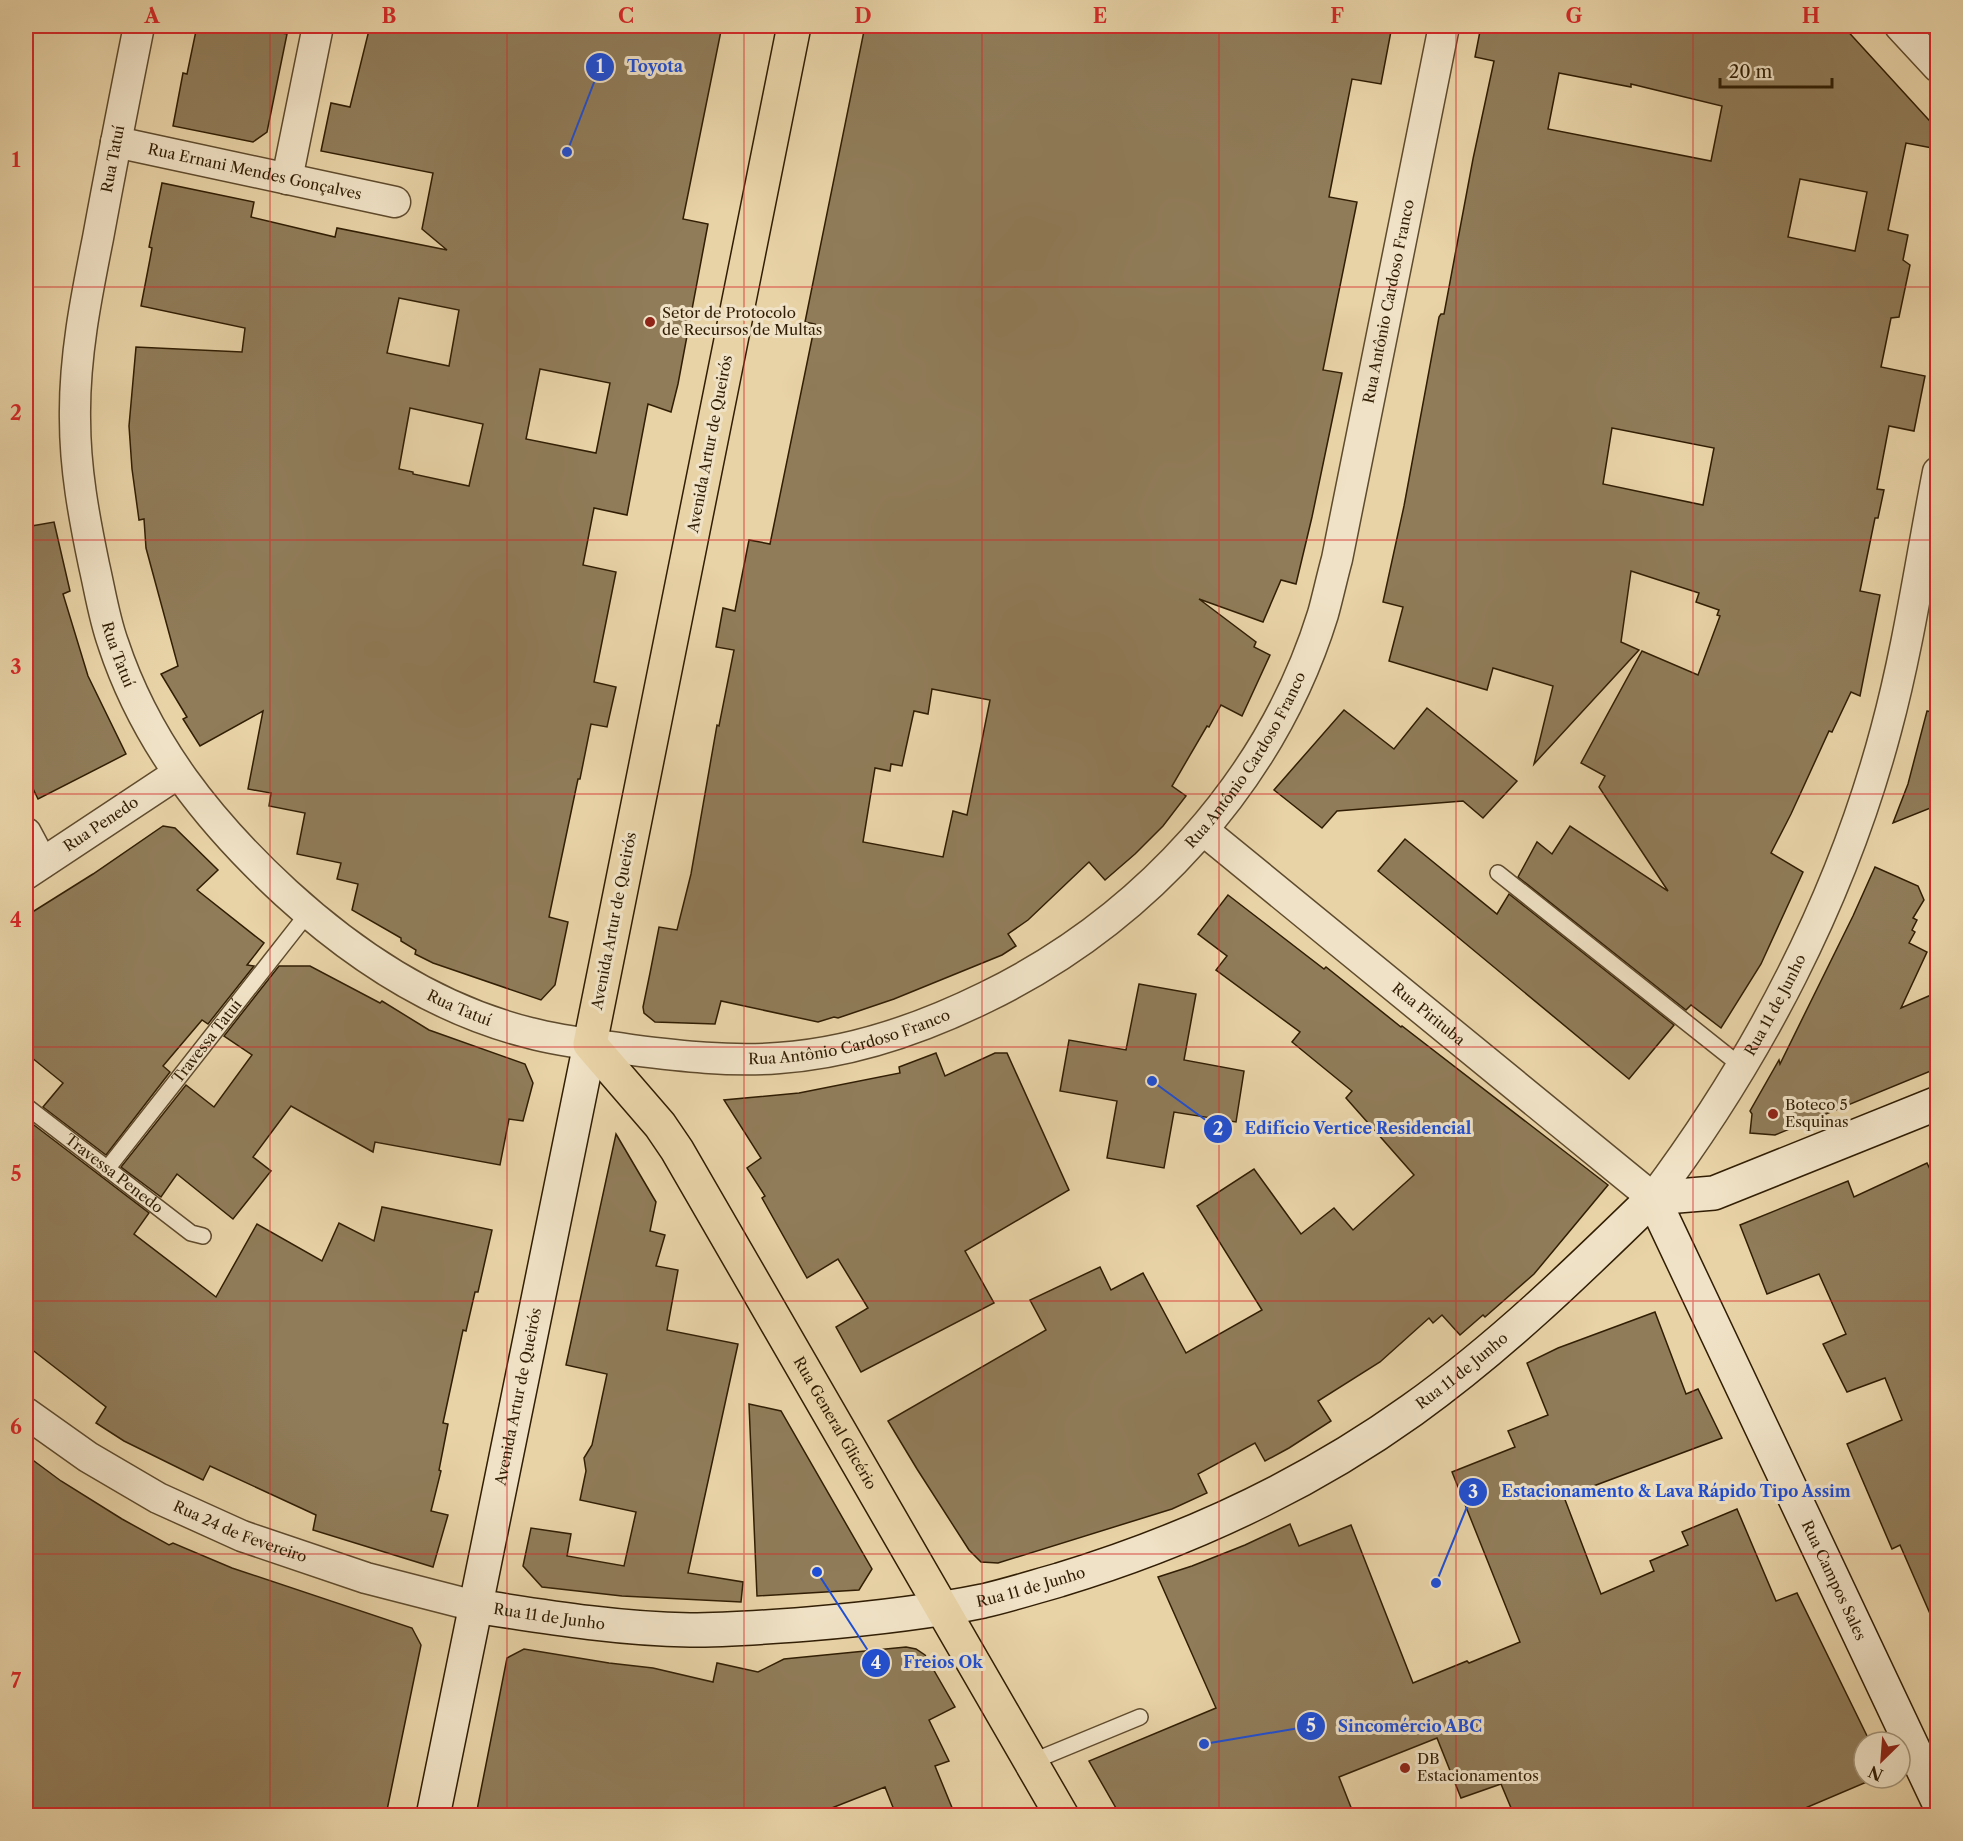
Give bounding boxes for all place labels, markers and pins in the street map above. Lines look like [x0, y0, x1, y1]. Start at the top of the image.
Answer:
callout: Toyota [585, 50, 695, 84]
place label: Setor de Protocolo de Recursos de Multas [662, 303, 822, 339]
marker: Setor de Protocolo de Recursos de Multas [643, 315, 657, 329]
place label: Boteco 5 Esquinas [1785, 1095, 1849, 1131]
marker: Boteco 5 Esquinas [1766, 1107, 1780, 1121]
callout: Edifício Vertice Residencial [1203, 1112, 1484, 1146]
callout: Estacionamento & Lava Rápido Tipo Assim [1458, 1475, 1863, 1509]
callout: Freios Ok [861, 1646, 995, 1680]
callout: Sincomércio ABC [1296, 1709, 1495, 1743]
place label: DB Estacionamentos [1417, 1749, 1539, 1785]
marker: DB Estacionamentos [1398, 1761, 1412, 1775]

